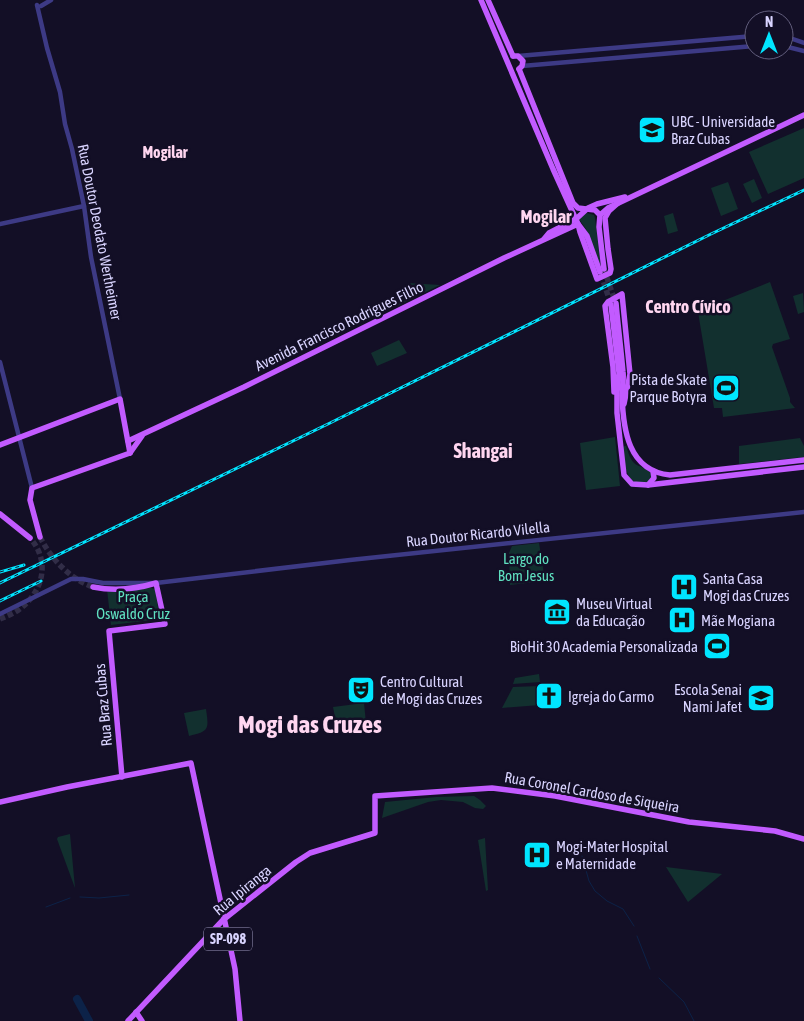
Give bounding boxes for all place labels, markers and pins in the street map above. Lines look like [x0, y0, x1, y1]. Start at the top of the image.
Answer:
place label: UBC - Universidade Braz Cubas [671, 113, 775, 147]
school or university icon: UBC - Universidade Braz Cubas [637, 115, 667, 145]
place label: Pista de Skate Parque Botyra [630, 371, 707, 405]
sports icon: Pista de Skate Parque Botyra [711, 373, 741, 403]
place label: Santa Casa Mogi das Cruzes [703, 570, 789, 604]
hospital icon: Santa Casa Mogi das Cruzes [669, 572, 699, 602]
place label: Museu Virtual da Educação [576, 595, 652, 629]
museum icon: Museu Virtual da Educação [542, 597, 572, 627]
hospital icon: Mãe Mogiana [667, 605, 697, 635]
place label: Mãe Mogiana [701, 612, 775, 629]
sports icon: BioHit 30 Academia Personalizada [702, 631, 732, 661]
place label: BioHit 30 Academia Personalizada [510, 638, 698, 655]
place label: Centro Cultural de Mogi das Cruzes [380, 673, 482, 707]
theatre icon: Centro Cultural de Mogi das Cruzes [346, 675, 376, 705]
church icon: Igreja do Carmo [534, 681, 564, 711]
place label: Escola Senai Nami Jafet [674, 681, 742, 715]
school or university icon: Escola Senai Nami Jafet [746, 683, 776, 713]
place label: Igreja do Carmo [568, 688, 654, 705]
place label: Mogi-Mater Hospital e Maternidade [556, 838, 668, 872]
hospital icon: Mogi-Mater Hospital e Maternidade [522, 840, 552, 870]

